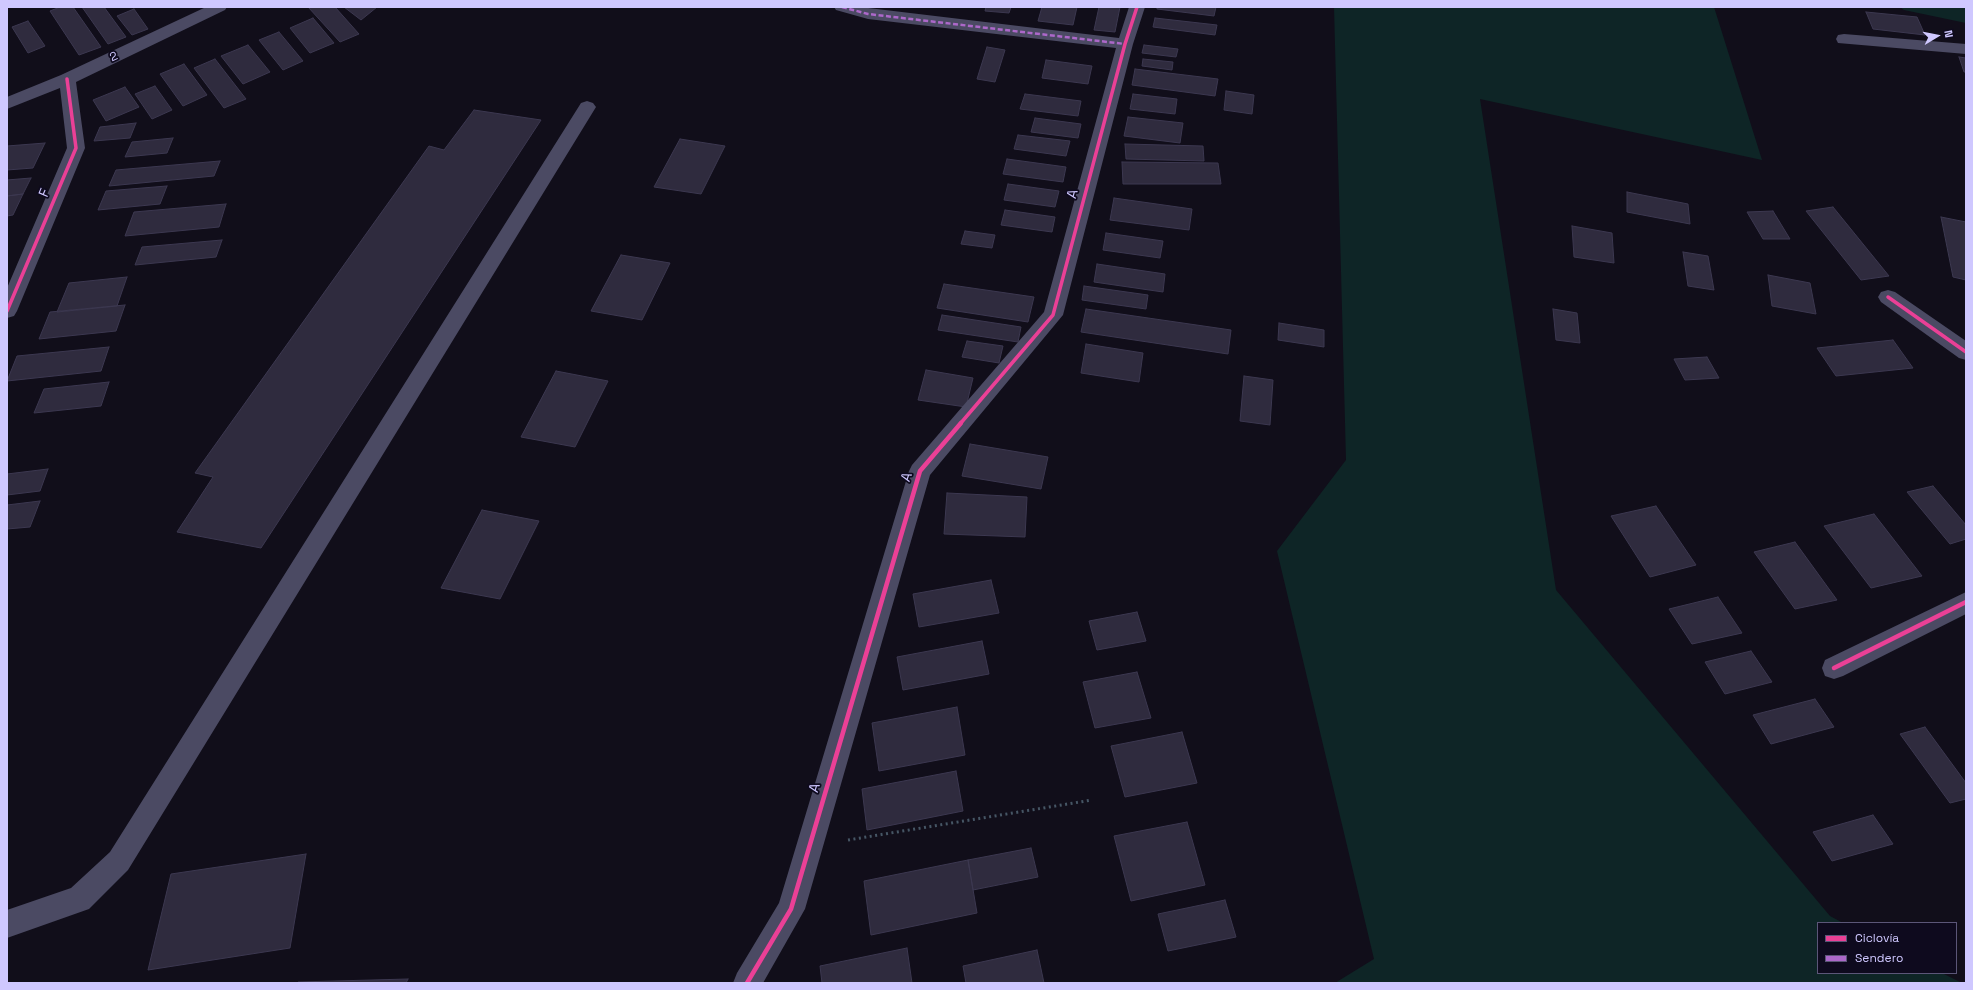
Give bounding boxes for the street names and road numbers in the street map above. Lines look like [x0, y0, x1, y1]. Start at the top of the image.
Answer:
street label: 2 [108, 49, 120, 65]
street label: F [36, 186, 54, 200]
street label: A [1064, 188, 1082, 200]
street label: A [898, 470, 916, 484]
street label: A [806, 781, 824, 795]

